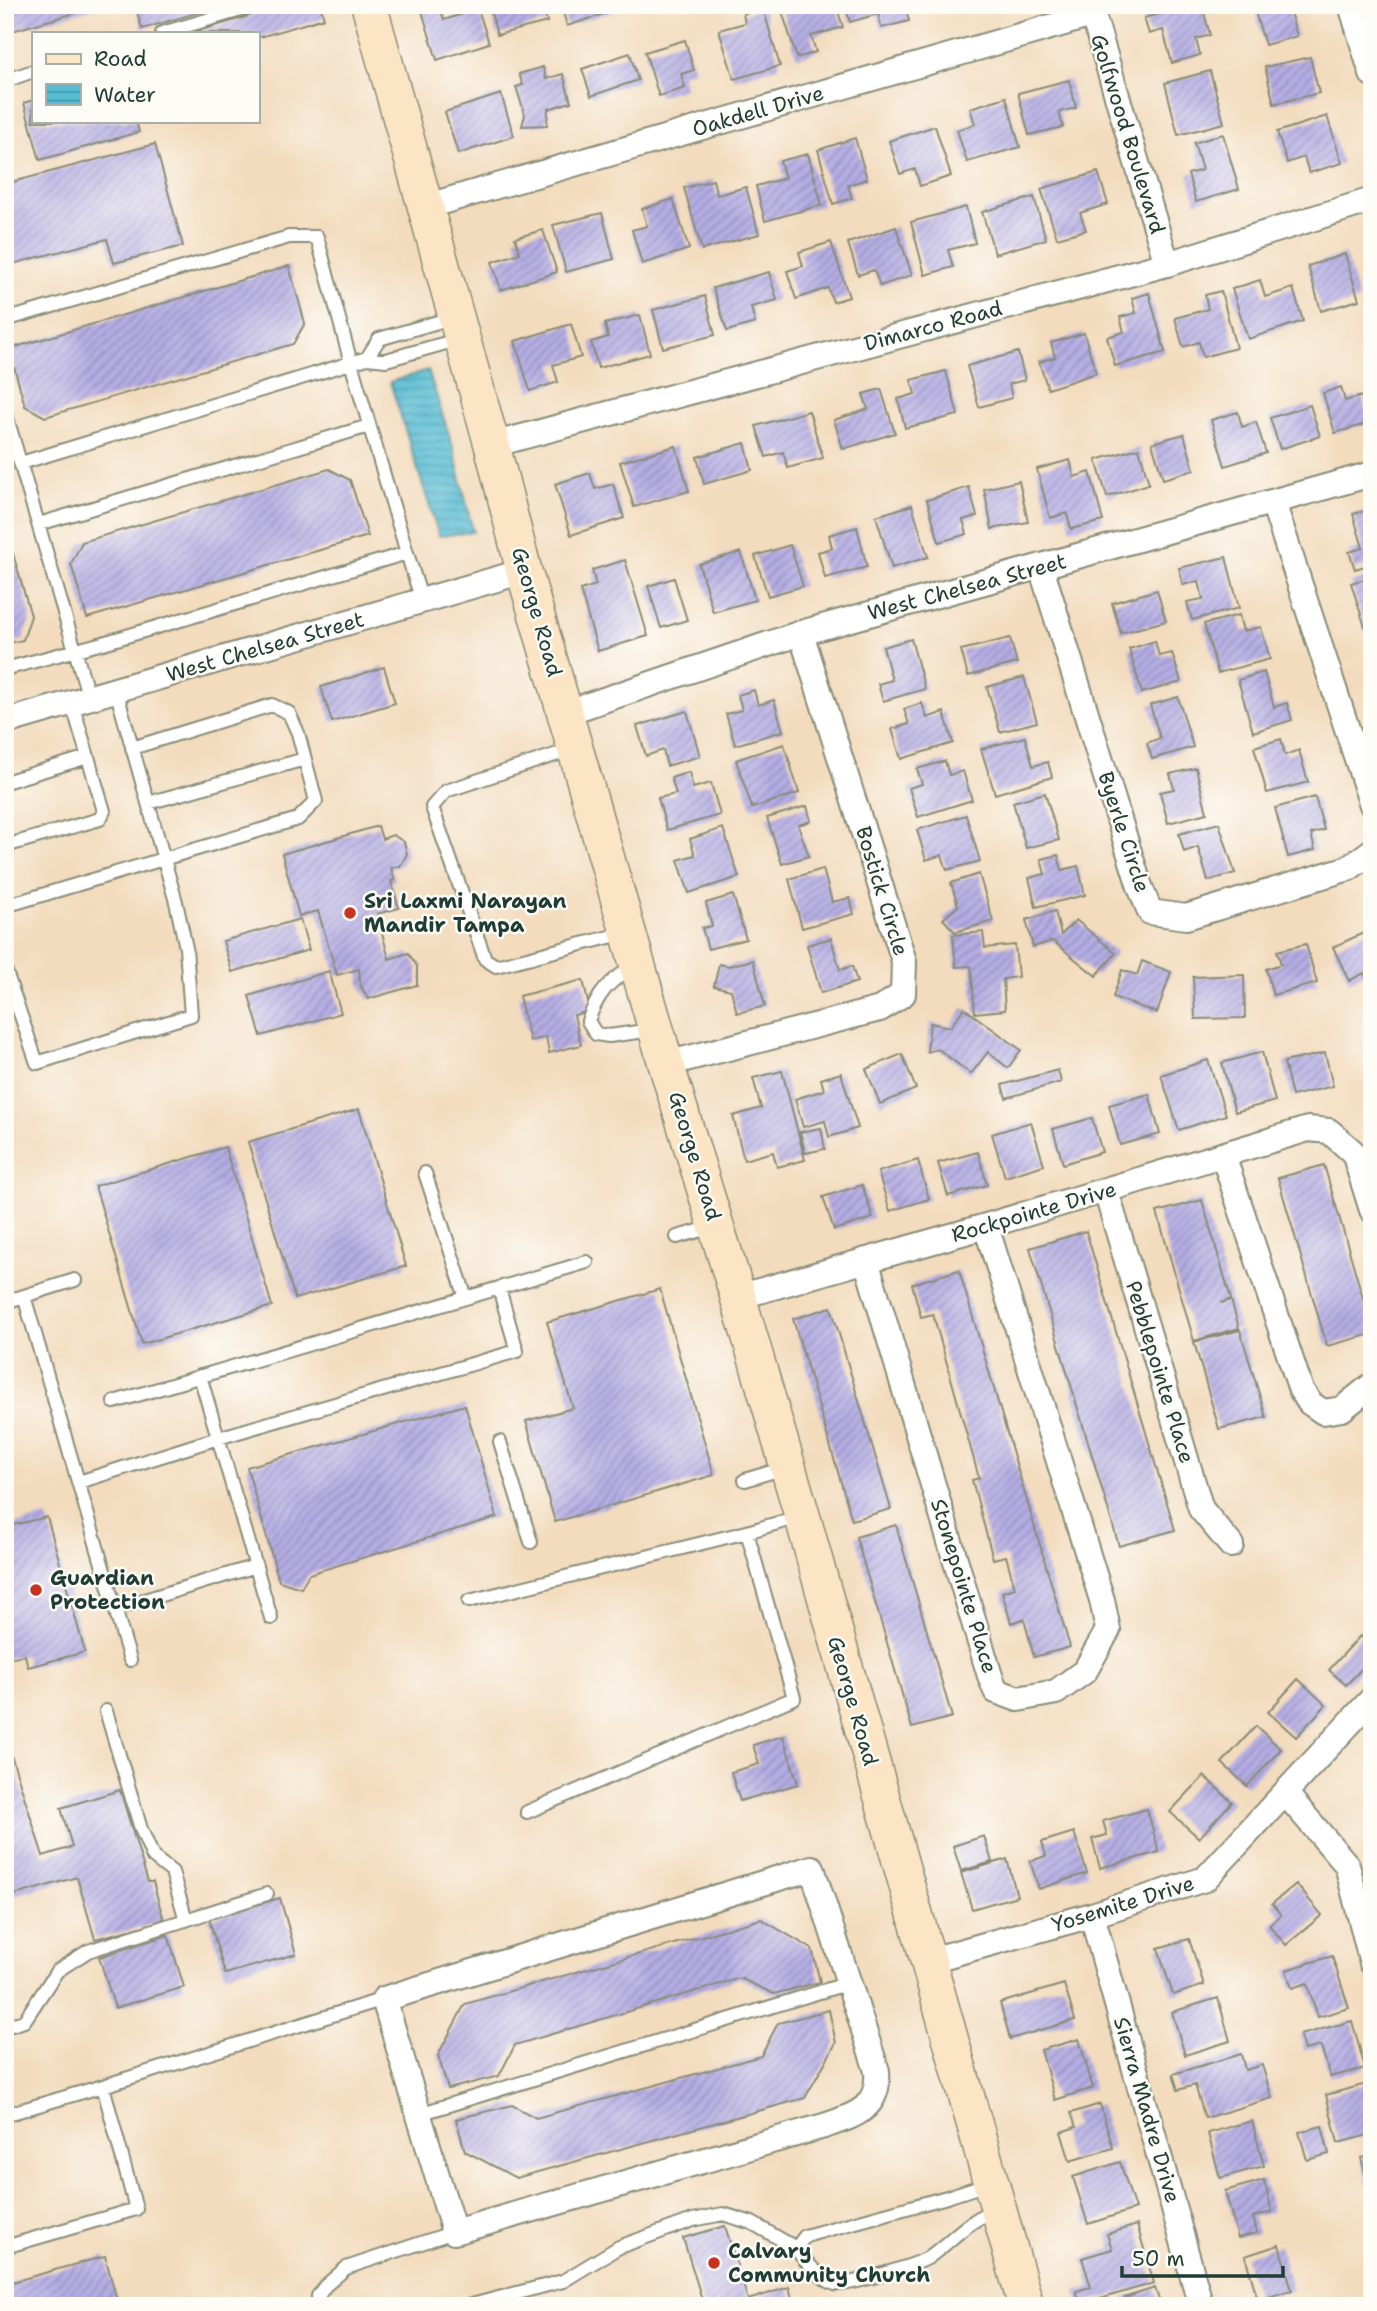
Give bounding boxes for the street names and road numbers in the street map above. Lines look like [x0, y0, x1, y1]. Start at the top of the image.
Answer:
street label: Golfwood Boulevard [1084, 31, 1172, 237]
street label: Oakdell Drive [689, 79, 827, 143]
street label: Dimarco Road [861, 294, 1005, 358]
street label: George Road [505, 544, 569, 680]
street label: West Chelsea Street [865, 547, 1069, 627]
street label: West Chelsea Street [163, 605, 367, 689]
street label: Byerle Circle [1091, 768, 1157, 896]
street label: Bostick Circle [849, 823, 915, 959]
street label: George Road [662, 1088, 728, 1224]
street label: Rockpointe Drive [948, 1175, 1120, 1249]
street label: Pebblepointe Place [1119, 1277, 1201, 1467]
street label: Stonepointe Place [924, 1495, 1004, 1677]
street label: George Road [821, 1633, 885, 1769]
street label: Yosemite Drive [1048, 1869, 1198, 1939]
street label: Sierra Madre Drive [1107, 2014, 1187, 2206]

